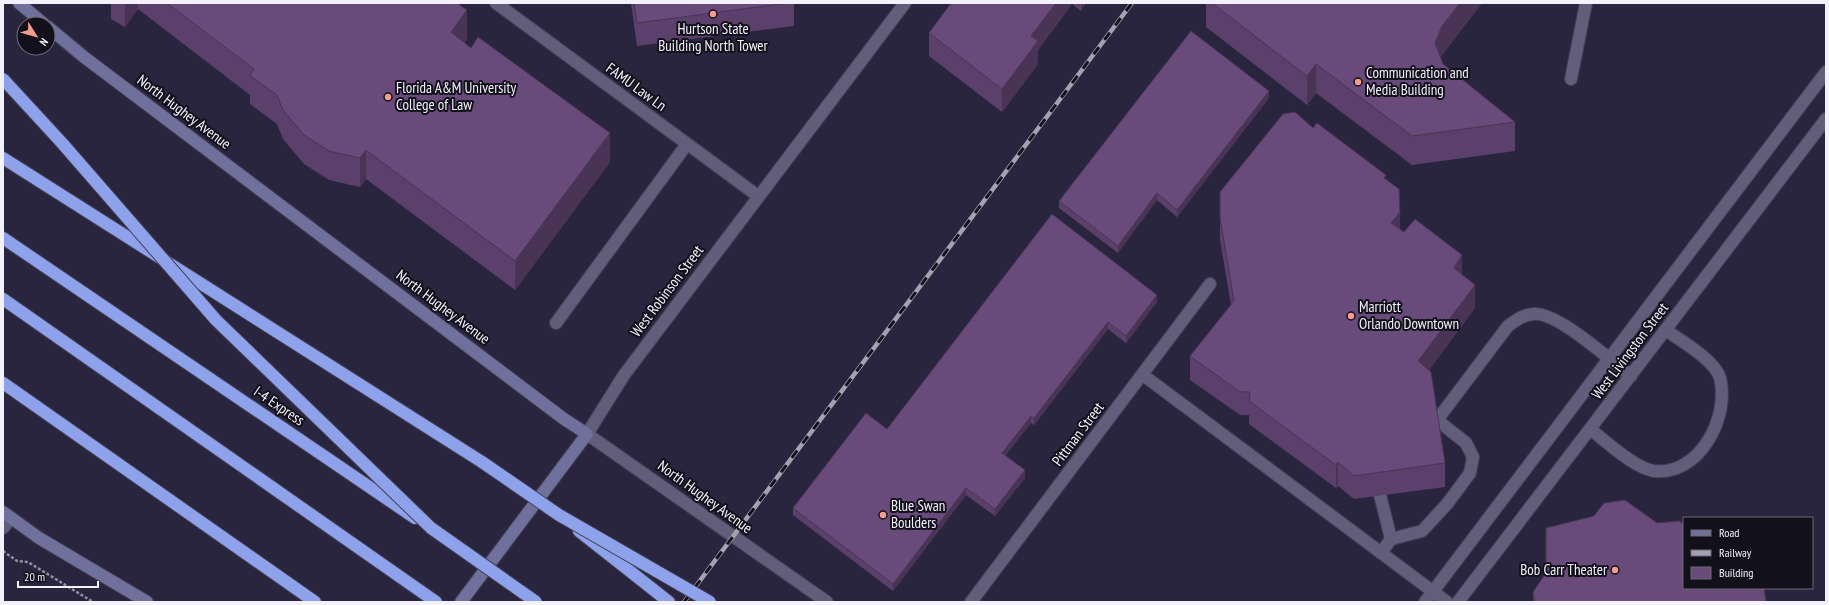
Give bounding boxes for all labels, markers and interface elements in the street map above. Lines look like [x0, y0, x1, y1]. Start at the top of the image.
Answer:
marker: Hurtson State Building North Tower [708, 9, 718, 19]
north arrow [16, 16, 56, 56]
place label: Hurtson State Building North Tower [658, 19, 769, 55]
text: N [37, 35, 51, 49]
street label: FAMU Law Ln [602, 58, 670, 115]
place label: Communication and Media Building [1366, 63, 1469, 99]
street label: North Hughey Avenue [134, 70, 235, 153]
marker: Communication and Media Building [1353, 77, 1363, 87]
place label: Florida A&M University College of Law [396, 78, 517, 114]
marker: Florida A&M University College of Law [383, 92, 393, 102]
street label: West Robinson Street [626, 241, 707, 340]
street label: North Hughey Avenue [393, 265, 494, 348]
place label: Marriott Orlando Downtown [1359, 297, 1459, 333]
street label: West Livingston Street [1587, 299, 1672, 403]
marker: Marriott Orlando Downtown [1346, 311, 1356, 321]
street label: I-4 Express [250, 382, 308, 430]
street label: Pittman Street [1047, 398, 1108, 469]
street label: North Hughey Avenue [654, 456, 756, 537]
place label: Blue Swan Boulders [891, 496, 945, 532]
marker: Blue Swan Boulders [878, 510, 888, 520]
legend [1683, 517, 1813, 589]
text: Road [1719, 525, 1739, 540]
text: Railway [1719, 545, 1752, 560]
place label: Bob Carr Theater [1520, 560, 1608, 579]
scale bar [18, 563, 98, 589]
marker: Bob Carr Theater [1610, 565, 1620, 575]
text: Building [1719, 565, 1754, 580]
text: 20 m [24, 569, 45, 584]

